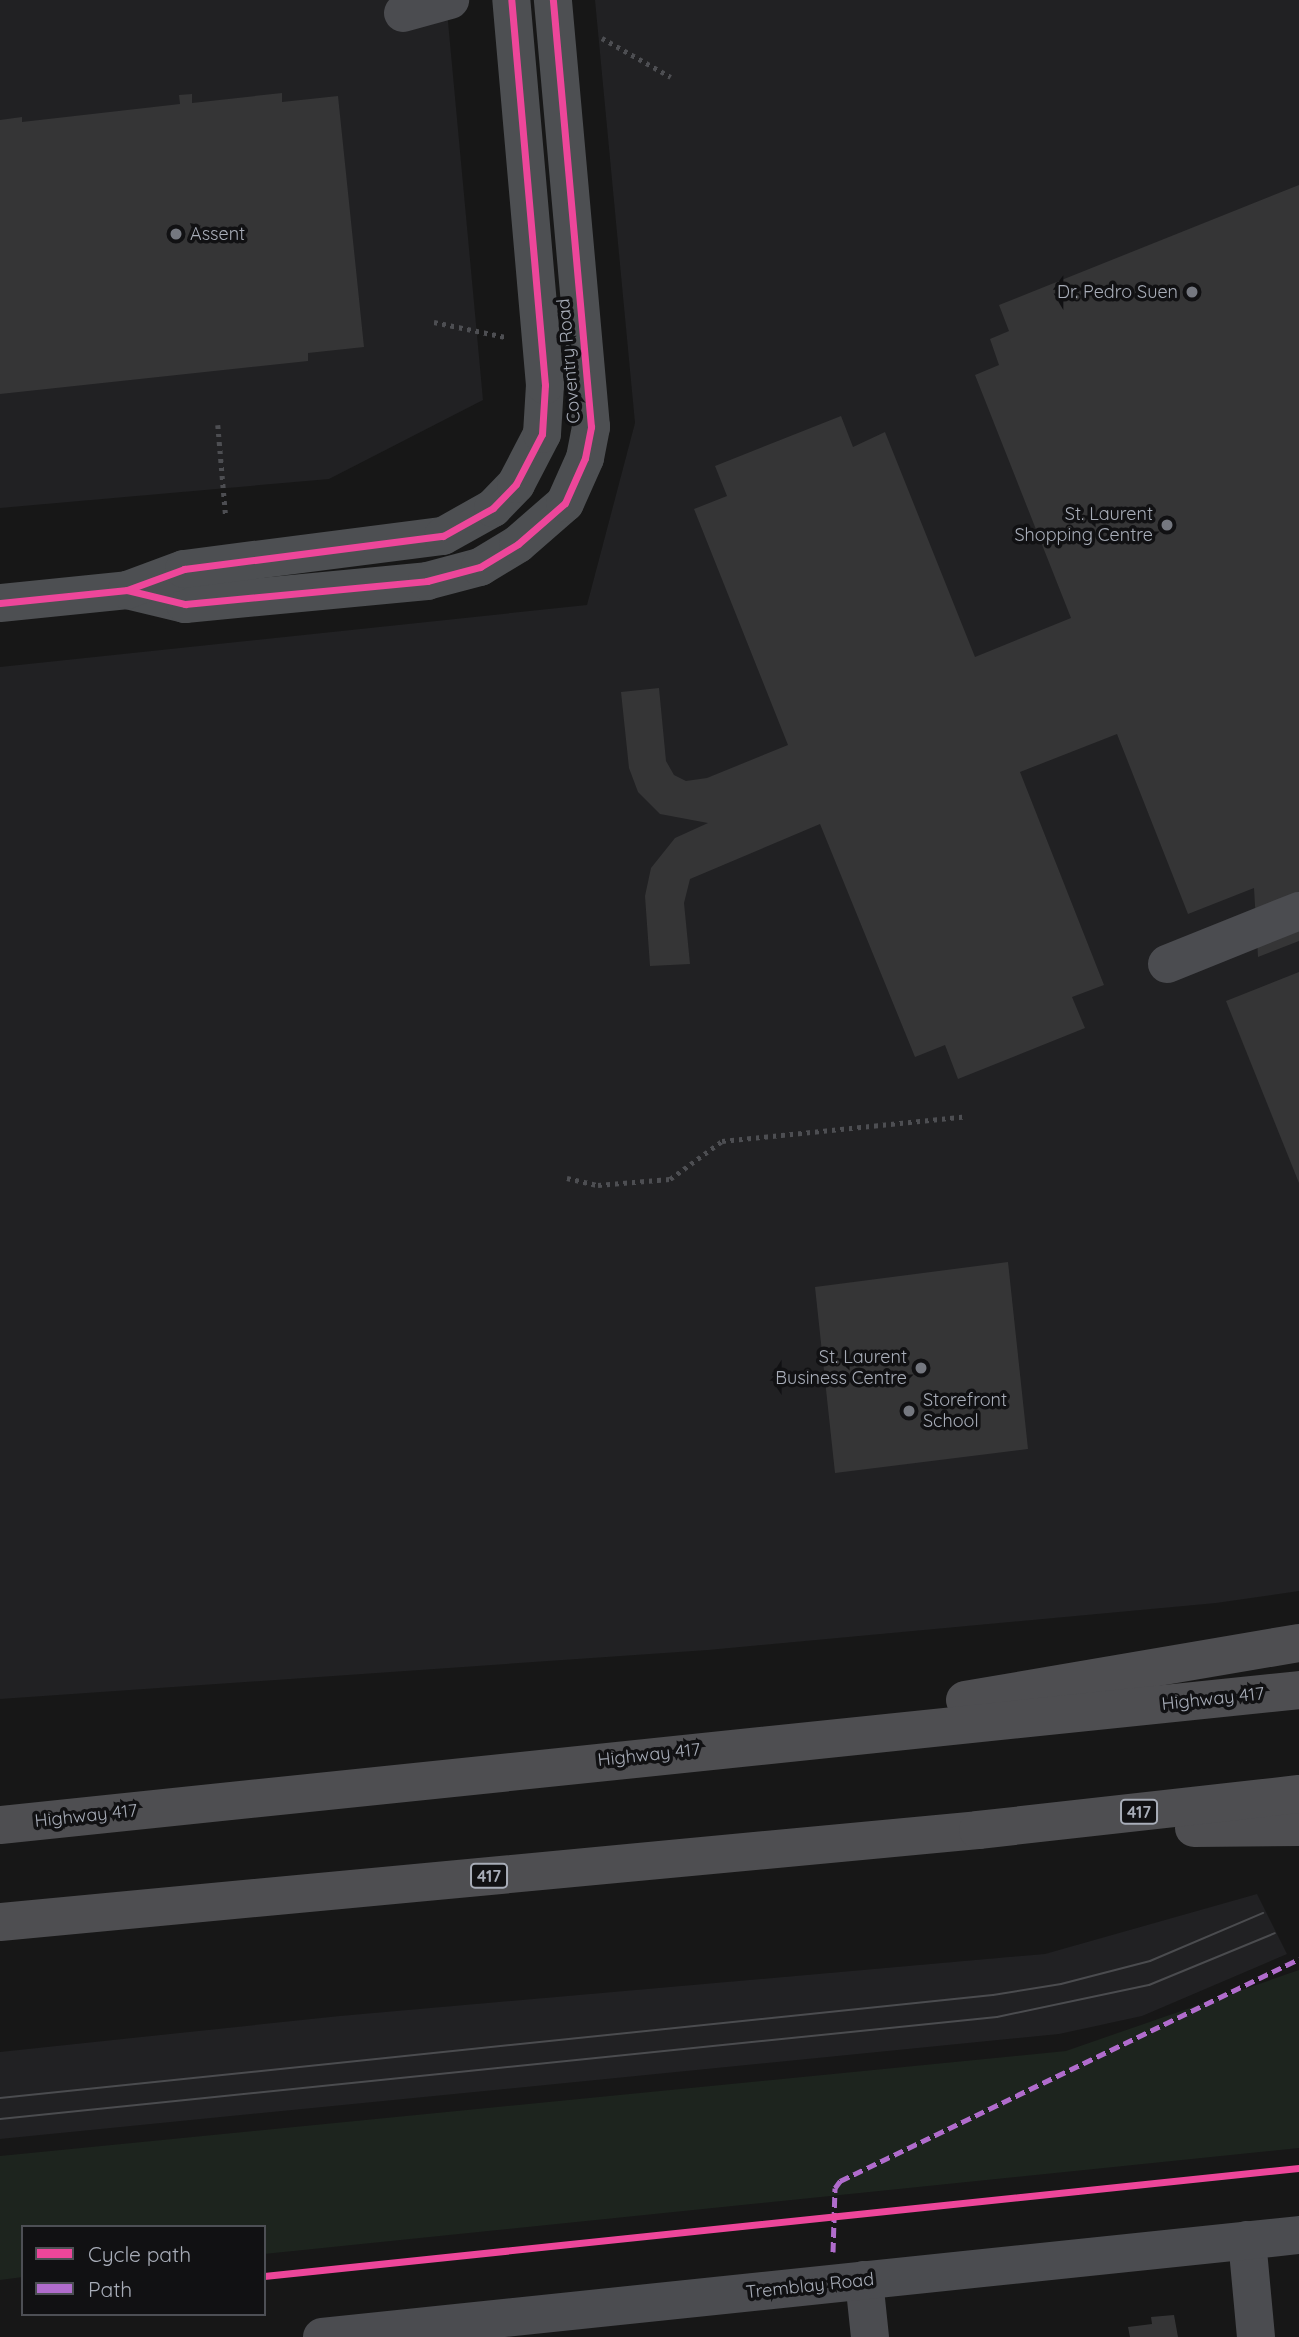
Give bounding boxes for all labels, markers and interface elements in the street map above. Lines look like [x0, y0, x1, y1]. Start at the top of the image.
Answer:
place label: Assent [190, 223, 245, 245]
marker: Assent [168, 226, 184, 242]
place label: Dr. Pedro Suen [1057, 281, 1178, 303]
marker: Dr. Pedro Suen [1184, 284, 1200, 300]
street label: Coventry Road [553, 298, 585, 424]
place label: St. Laurent Shopping Centre [1014, 504, 1153, 546]
marker: St. Laurent Shopping Centre [1159, 517, 1175, 533]
place label: St. Laurent Business Centre [775, 1347, 907, 1390]
marker: St. Laurent Business Centre [913, 1360, 929, 1376]
place label: Storefront School [923, 1390, 1007, 1432]
marker: Storefront School [901, 1403, 917, 1419]
street label: Highway 417 [1161, 1683, 1265, 1715]
street label: Highway 417 [597, 1739, 701, 1771]
street label: Highway 417 [34, 1800, 138, 1832]
road number: 417 [1120, 1800, 1158, 1824]
road number: 417 [470, 1864, 508, 1888]
legend [21, 2225, 266, 2316]
text: Cycle path [88, 2241, 191, 2267]
street label: Tremblay Road [745, 2269, 875, 2303]
text: Path [88, 2276, 132, 2302]

